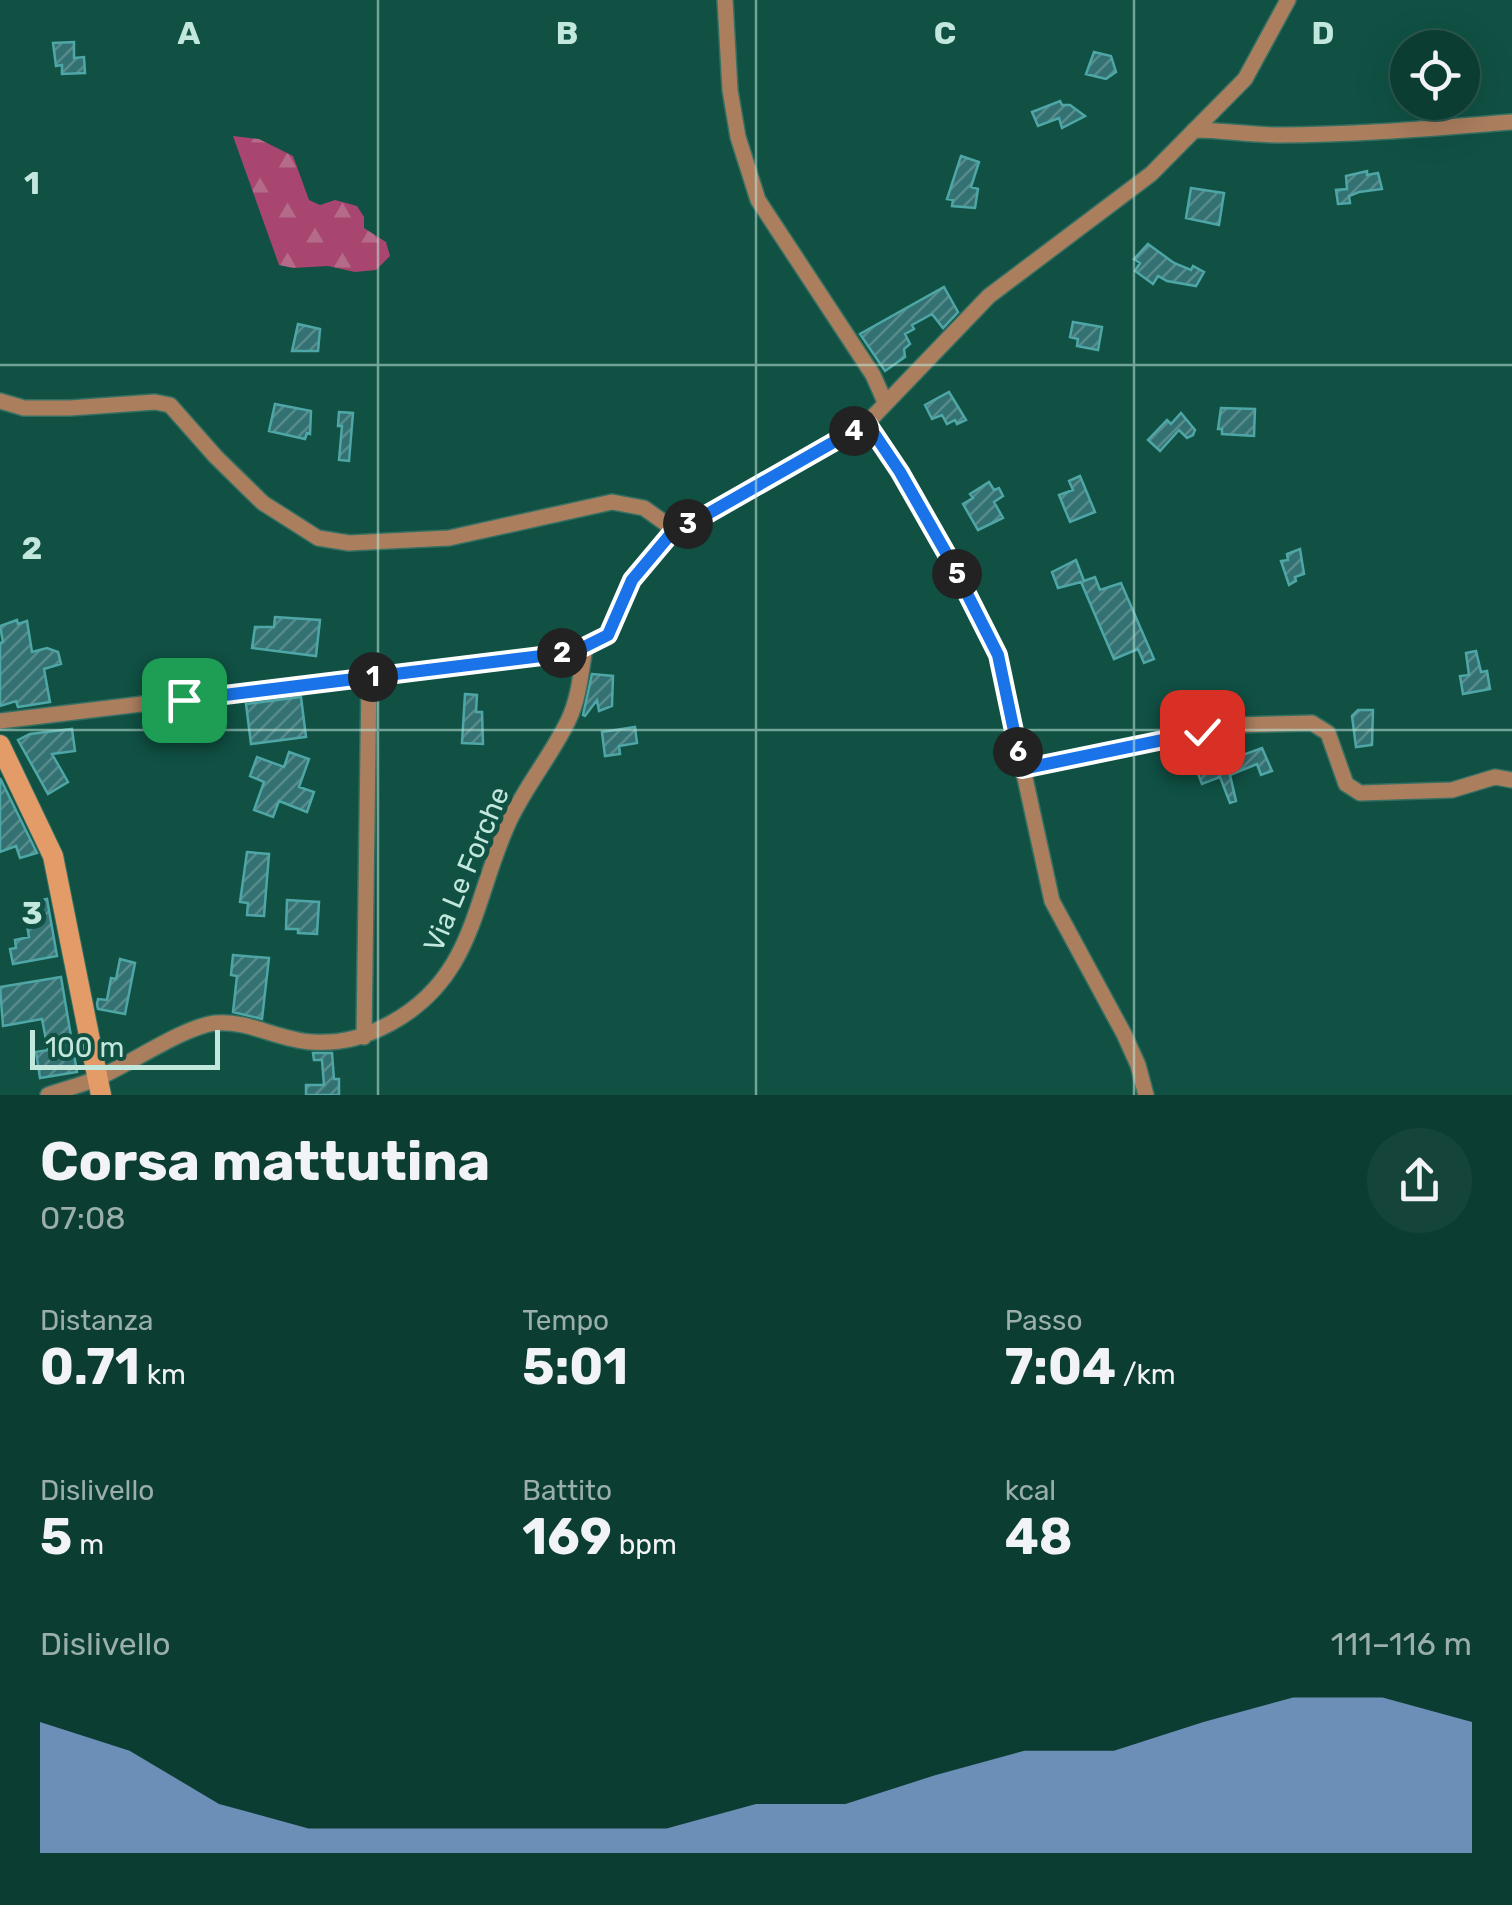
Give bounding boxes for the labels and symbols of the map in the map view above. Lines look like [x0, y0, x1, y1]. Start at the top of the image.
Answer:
text: A [178, 14, 201, 52]
text: B [556, 14, 578, 52]
text: C [934, 14, 956, 52]
text: D [1312, 14, 1334, 52]
text: 1 [24, 164, 40, 202]
pin: 4 [829, 406, 879, 456]
pin: 3 [663, 499, 713, 549]
text: 2 [22, 529, 42, 567]
pin: 5 [932, 549, 982, 599]
pin: 2 [537, 628, 587, 678]
pin: 1 [348, 652, 398, 702]
pin [142, 658, 227, 743]
pin [1160, 690, 1245, 775]
pin: 6 [993, 727, 1043, 777]
street label: Via Le Forche [417, 782, 516, 957]
text: 3 [21, 894, 43, 932]
scale bar [30, 1025, 220, 1070]

